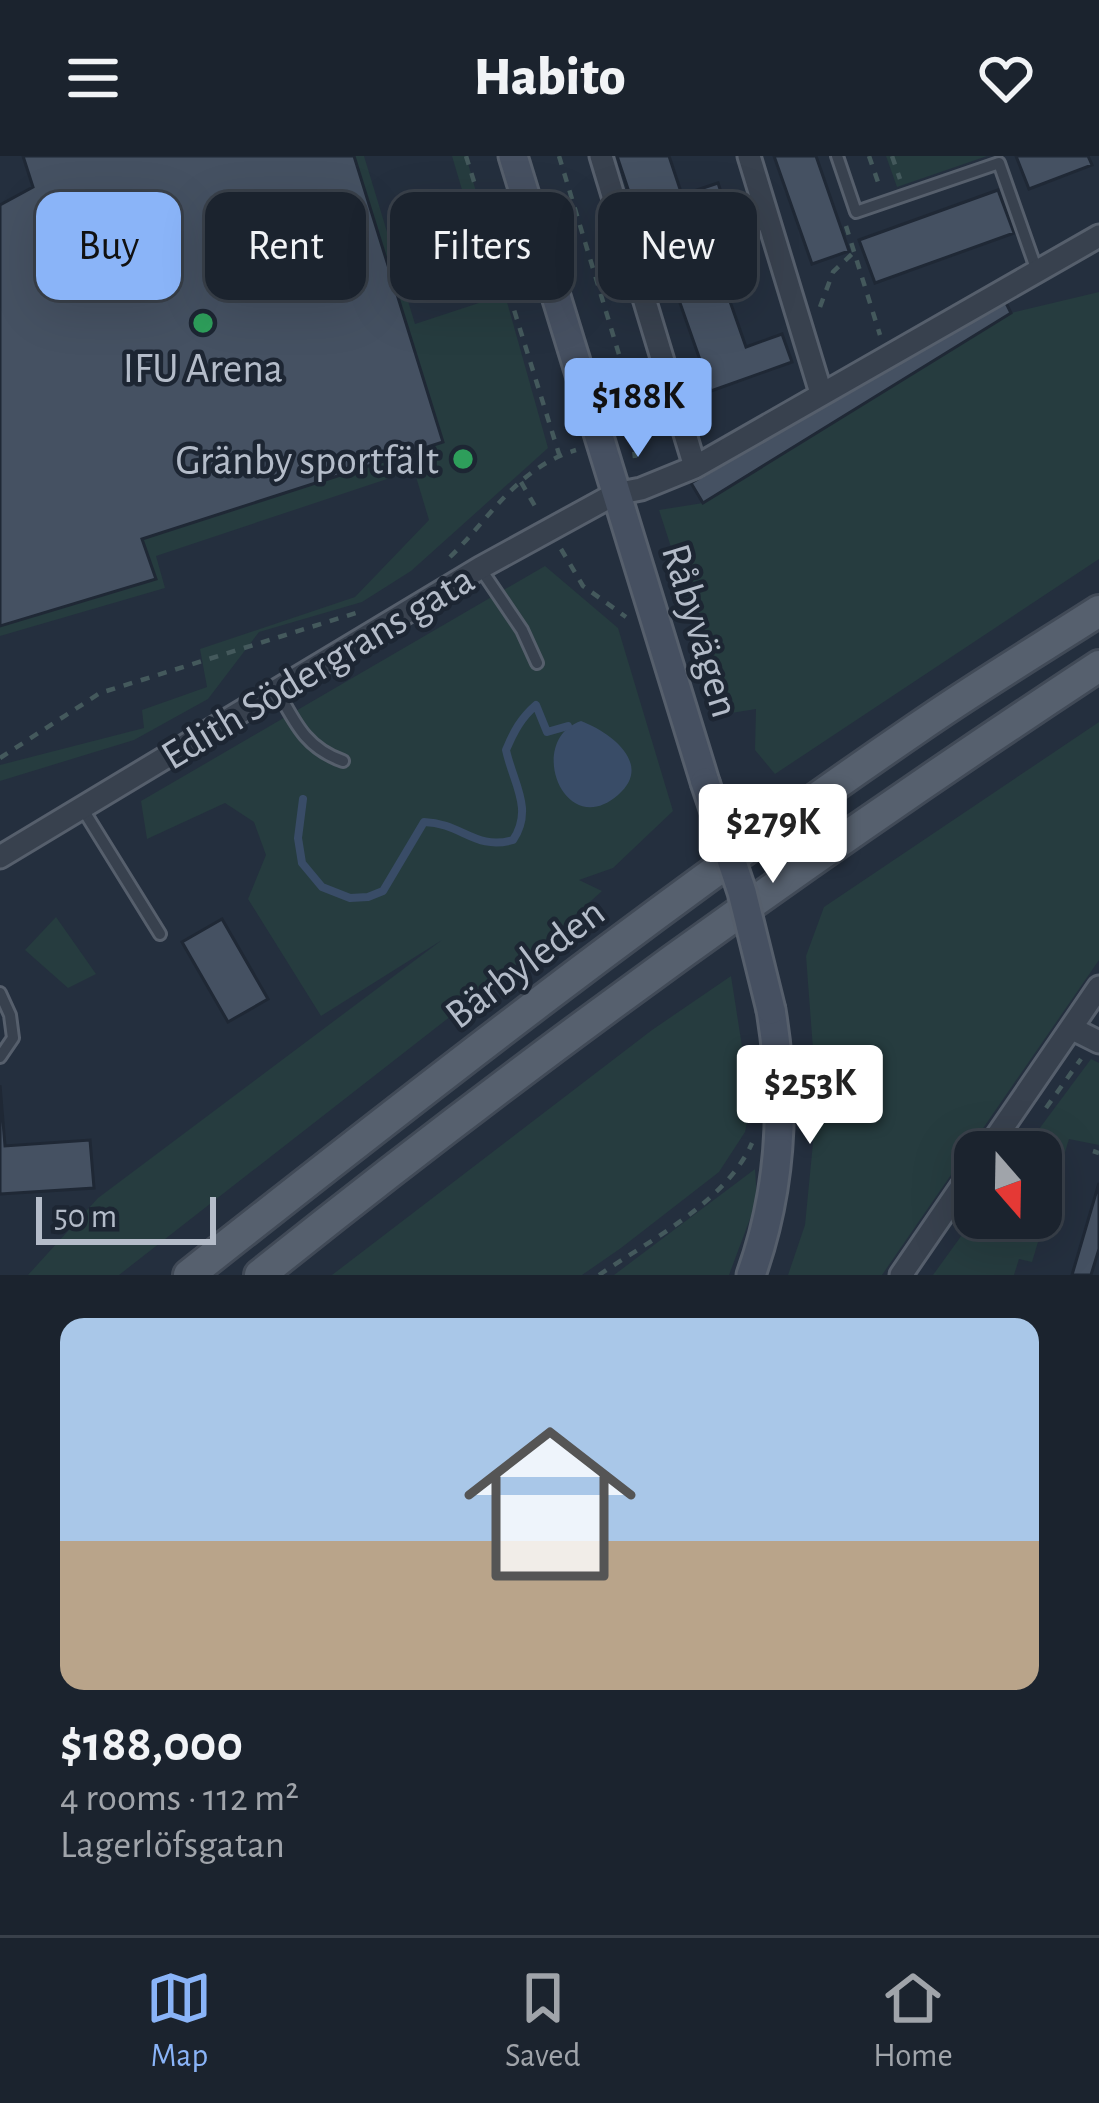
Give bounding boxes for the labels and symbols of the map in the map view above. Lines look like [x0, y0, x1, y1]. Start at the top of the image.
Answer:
marker: IFU Arena [190, 310, 216, 336]
place label: IFU Arena [123, 348, 283, 390]
pin: $188K [554, 358, 722, 460]
place label: Gränby sportfält [175, 440, 439, 482]
marker: Gränby sportfält [450, 446, 476, 472]
street label: Råbyvägen [654, 539, 746, 722]
street label: Edith Södergrans gata [154, 558, 482, 777]
pin: $279K [689, 784, 857, 886]
street label: Bärbyleden [438, 891, 612, 1037]
pin: $253K [726, 1045, 894, 1147]
north arrow [954, 1131, 1062, 1239]
scale bar [36, 1191, 216, 1244]

